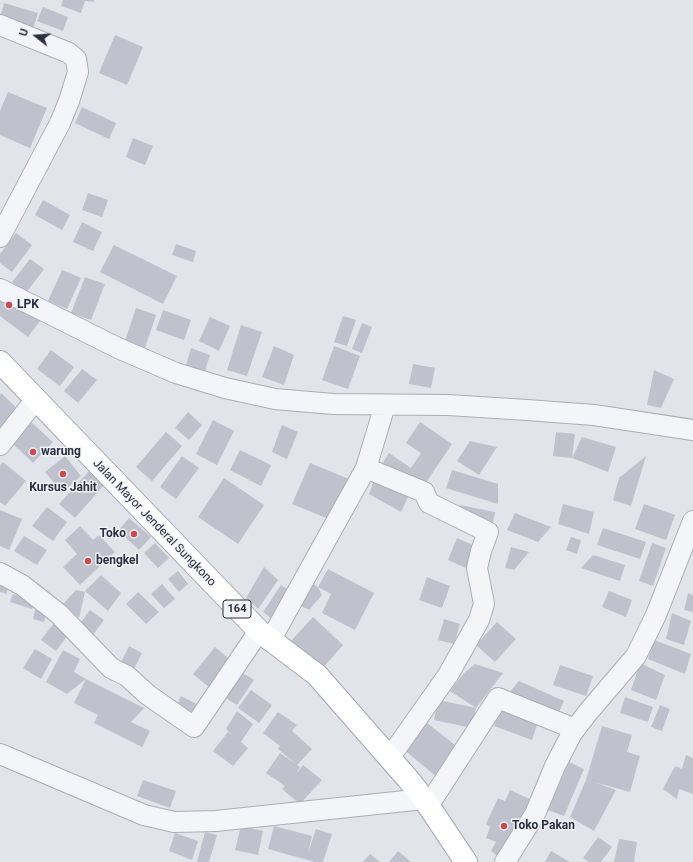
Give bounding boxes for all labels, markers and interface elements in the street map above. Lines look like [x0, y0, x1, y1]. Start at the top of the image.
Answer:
north arrow [16, 16, 56, 56]
text: U [17, 27, 31, 38]
place label: LPK [17, 298, 39, 312]
marker: LPK [4, 300, 14, 310]
place label: warung [41, 445, 81, 459]
marker: warung [28, 447, 38, 457]
street label: Jalan Mayor Jenderal Sungkono [89, 456, 219, 590]
marker: Kursus Jahit [58, 469, 68, 479]
place label: Kursus Jahit [29, 481, 97, 495]
place label: Toko [100, 527, 126, 541]
marker: Toko [129, 529, 139, 539]
place label: bengkel [96, 554, 139, 568]
marker: bengkel [83, 556, 93, 566]
road number: 164 [223, 600, 251, 618]
place label: Toko Pakan [512, 819, 575, 833]
marker: Toko Pakan [499, 821, 509, 831]

